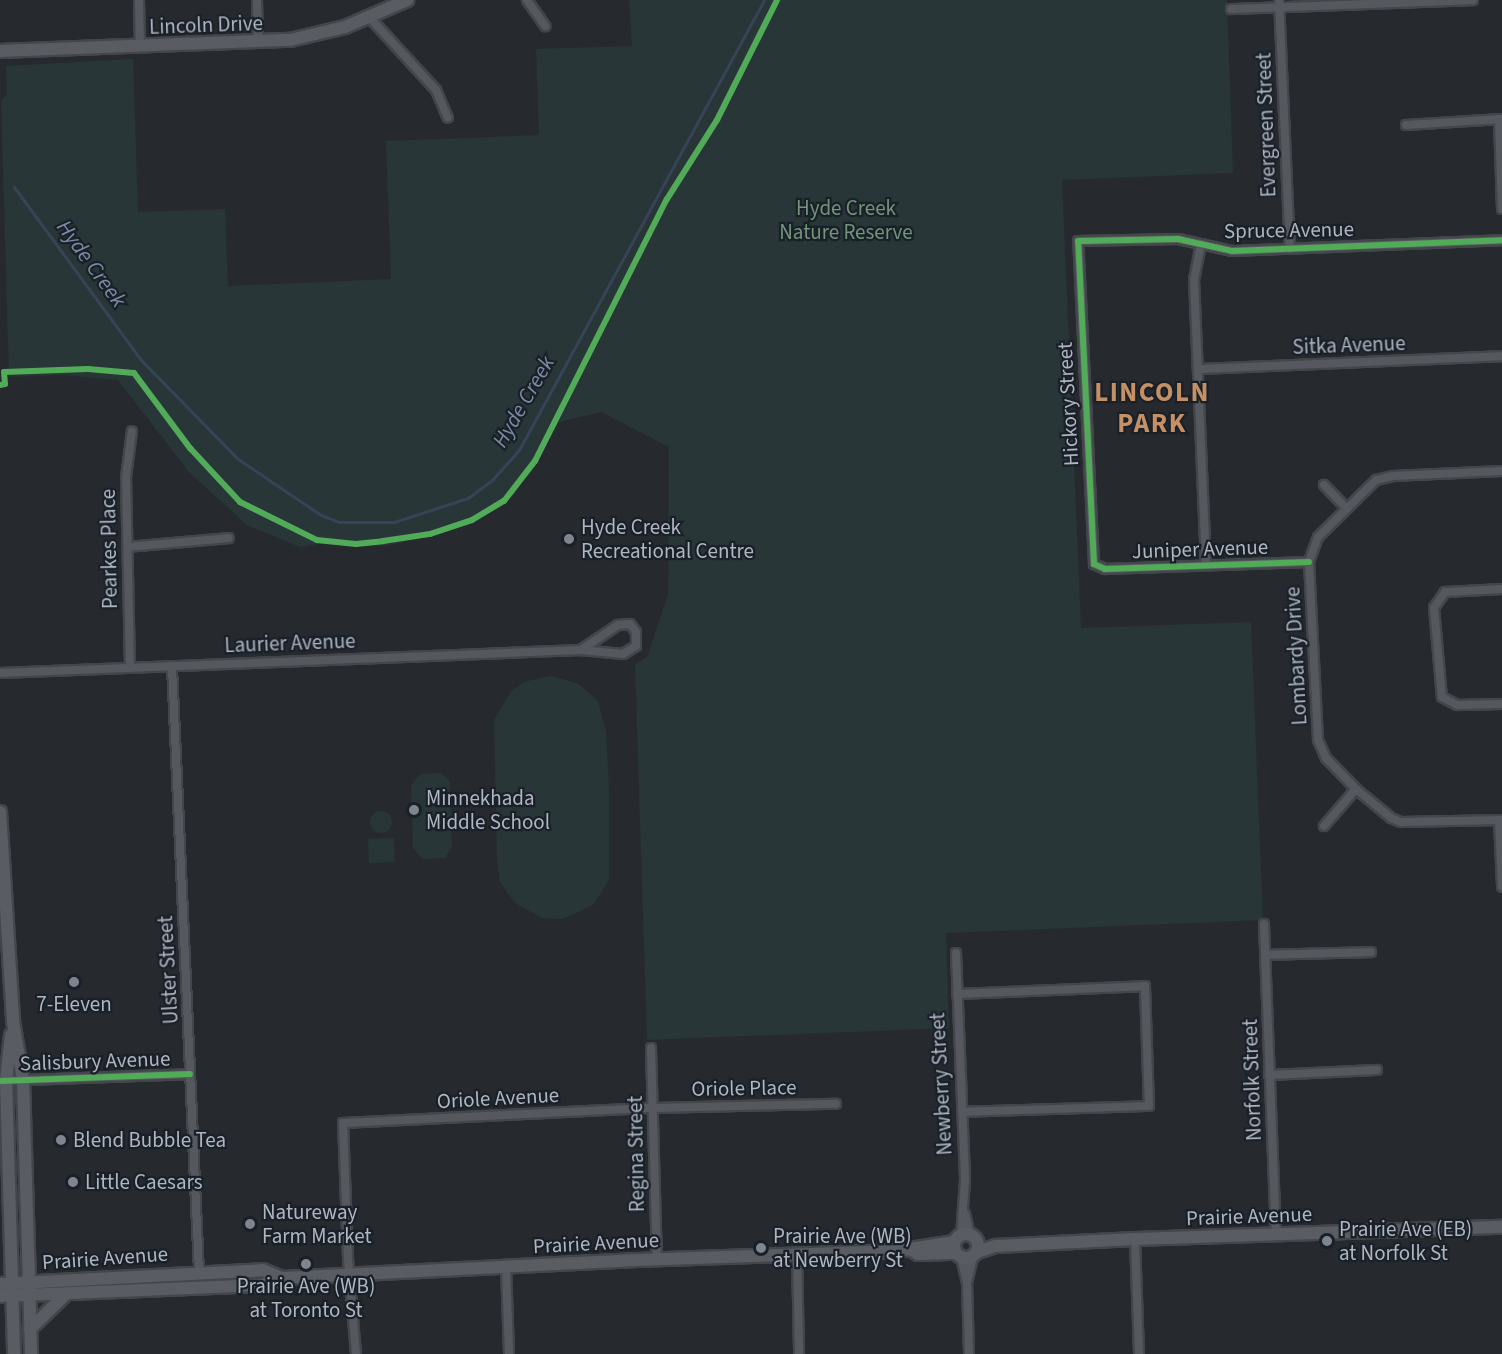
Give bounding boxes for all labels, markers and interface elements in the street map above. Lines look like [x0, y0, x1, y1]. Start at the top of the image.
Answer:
street label: Lincoln Drive [149, 10, 263, 40]
street label: Evergreen Street [1251, 52, 1281, 198]
park label: Hyde Creek Nature Reserve [779, 195, 913, 245]
water label: Hyde Creek [51, 215, 131, 313]
street label: Spruce Avenue [1224, 216, 1354, 244]
street label: Sitka Avenue [1292, 330, 1406, 360]
street label: Hickory Street [1052, 341, 1084, 467]
water label: Hyde Creek [487, 352, 561, 452]
district label: LINCOLN PARK [1094, 376, 1210, 439]
street label: Pearkes Place [95, 489, 123, 609]
place label: Hyde Creek Recreational Centre [581, 514, 754, 564]
marker: Hyde Creek Recreational Centre [562, 532, 576, 546]
street label: Juniper Avenue [1131, 534, 1269, 564]
street label: Lombardy Drive [1280, 586, 1312, 726]
street label: Laurier Avenue [224, 628, 356, 658]
place label: Minnekhada Middle School [426, 785, 550, 835]
marker: Minnekhada Middle School [407, 803, 421, 817]
street label: Ulster Street [153, 915, 183, 1025]
marker: 7-Eleven [67, 975, 81, 989]
place label: 7-Eleven [36, 991, 112, 1017]
street label: Newberry Street [925, 1012, 957, 1156]
street label: Norfolk Street [1237, 1019, 1267, 1141]
street label: Salisbury Avenue [19, 1046, 171, 1076]
street label: Oriole Place [691, 1074, 797, 1102]
street label: Oriole Avenue [436, 1082, 560, 1114]
street label: Regina Street [622, 1096, 650, 1212]
place label: Blend Bubble Tea [73, 1127, 226, 1153]
marker: Blend Bubble Tea [54, 1133, 68, 1147]
place label: Little Caesars [85, 1169, 203, 1195]
marker: Little Caesars [66, 1175, 80, 1189]
place label: Natureway Farm Market [262, 1199, 372, 1249]
street label: Prairie Avenue [1185, 1201, 1313, 1231]
place label: Prairie Ave (EB) at Norfolk St [1339, 1216, 1472, 1266]
marker: Natureway Farm Market [243, 1217, 257, 1231]
place label: Prairie Ave (WB) at Newberry St [773, 1223, 912, 1273]
street label: Prairie Avenue [532, 1227, 660, 1259]
marker: Prairie Ave (EB) at Norfolk St [1320, 1234, 1334, 1248]
street label: Prairie Avenue [41, 1241, 169, 1275]
marker: Prairie Ave (WB) at Newberry St [754, 1241, 768, 1255]
marker: Prairie Ave (WB) at Toronto St [299, 1257, 313, 1271]
place label: Prairie Ave (WB) at Toronto St [237, 1273, 375, 1323]

